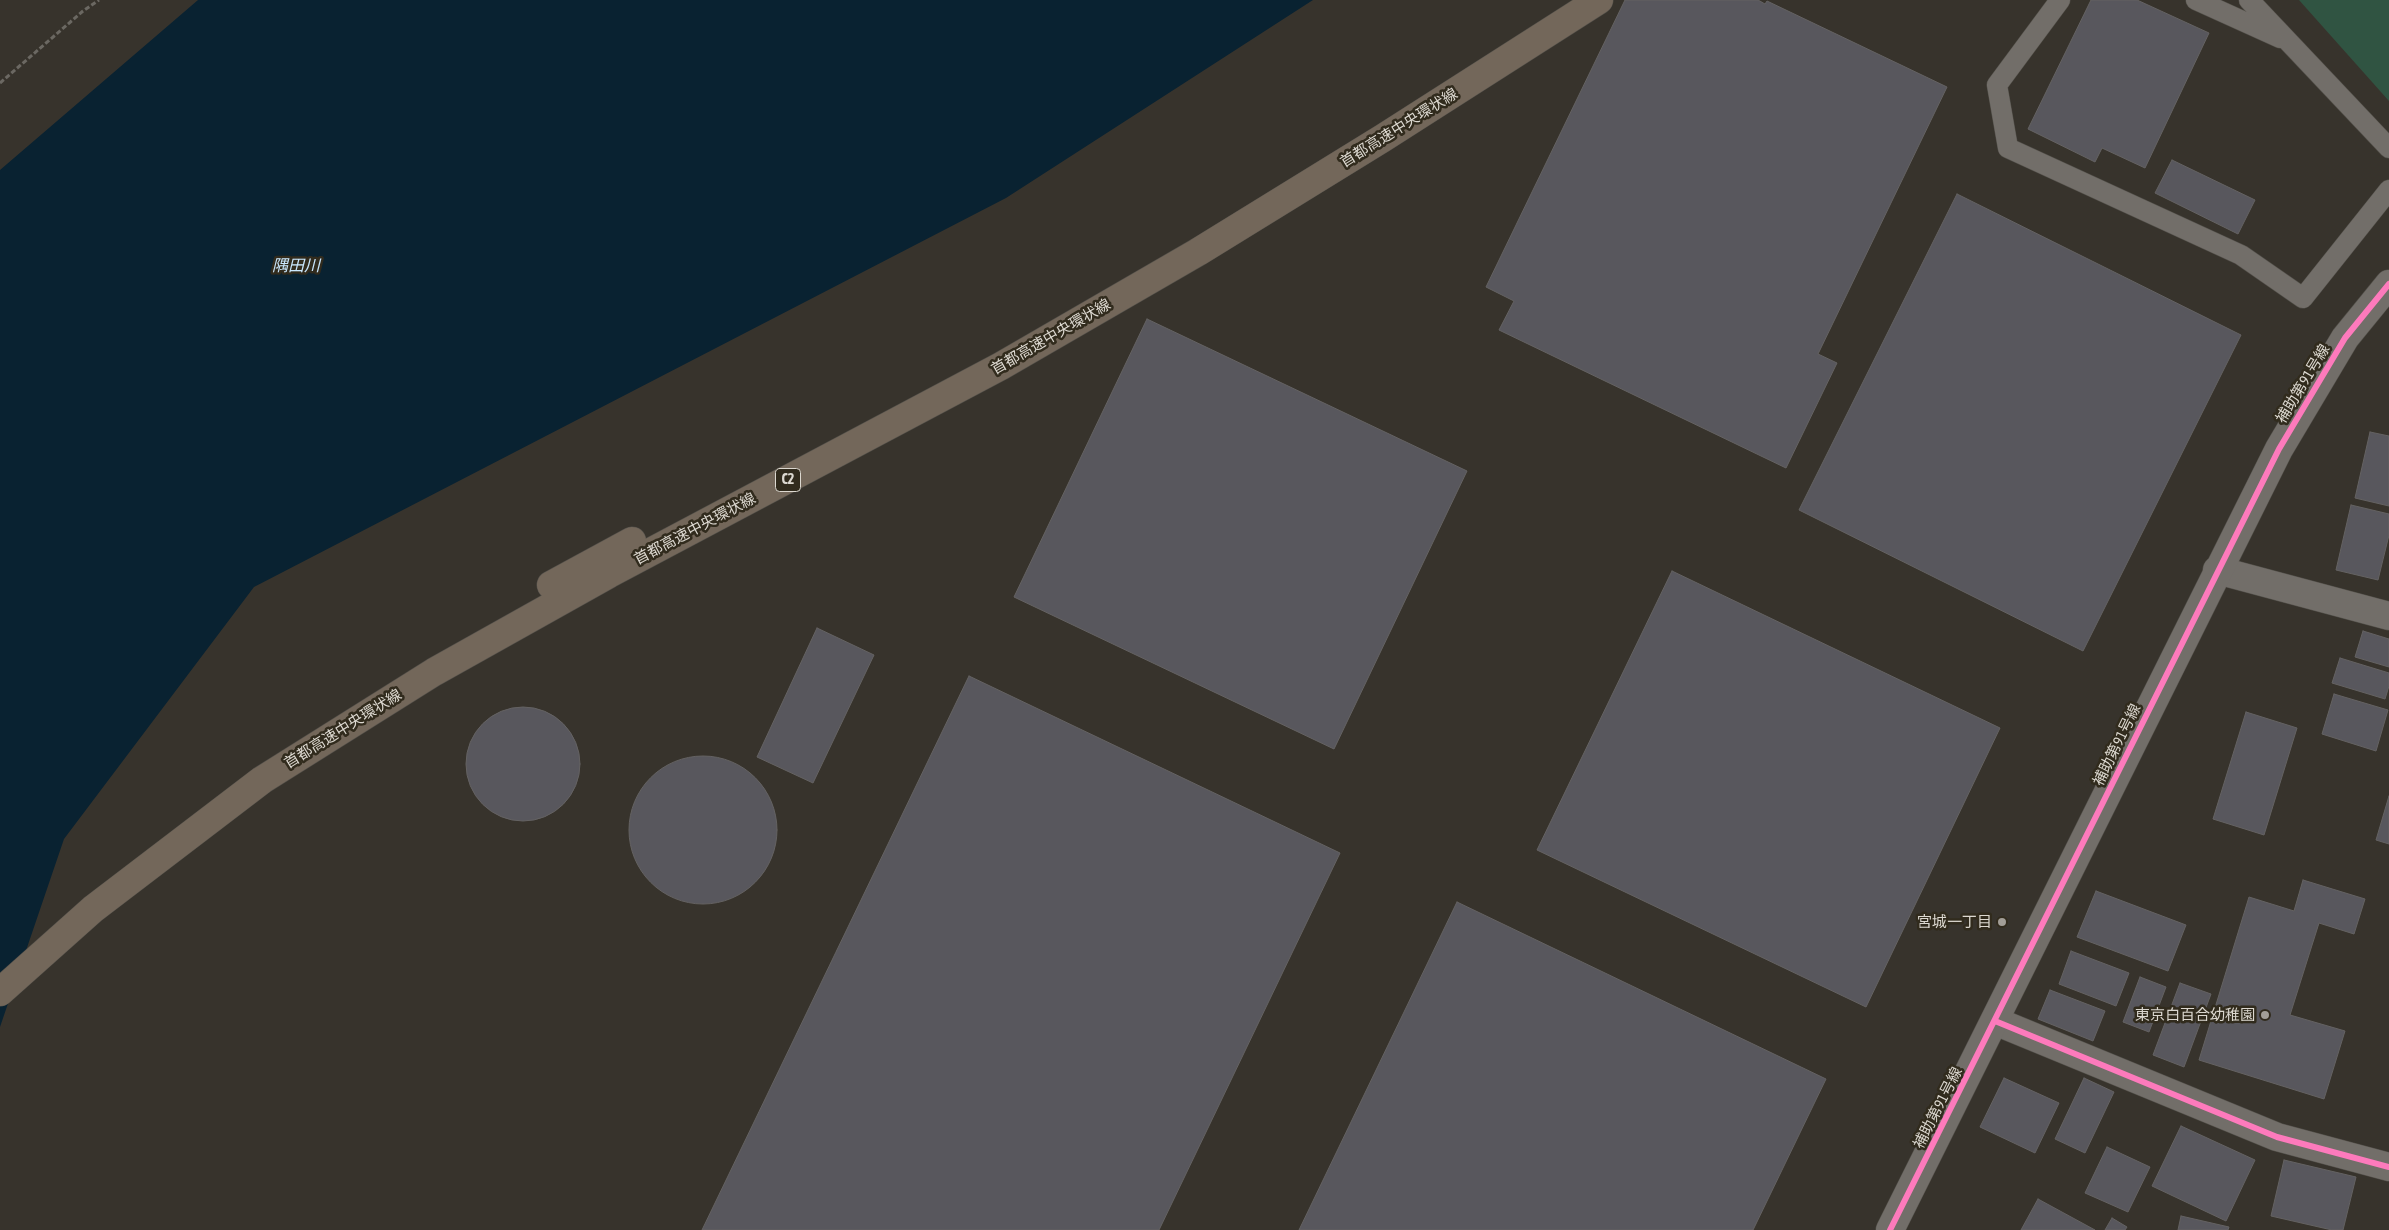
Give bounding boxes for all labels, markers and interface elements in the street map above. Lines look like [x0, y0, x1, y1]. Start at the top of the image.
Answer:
street label: 首都高速中央環状線 [1337, 85, 1461, 171]
water label: 隅田川 [272, 256, 320, 276]
street label: 首都高速中央環状線 [988, 295, 1114, 379]
street label: 補助第91号線 [2272, 341, 2334, 427]
road number: C2 [776, 468, 800, 492]
street label: 首都高速中央環状線 [631, 489, 759, 569]
street label: 首都高速中央環状線 [281, 686, 405, 772]
street label: 補助第91号線 [2089, 701, 2145, 789]
place label: 宮城一丁目 [1917, 913, 1992, 931]
marker: 宮城一丁目 [1996, 916, 2008, 928]
place label: 東京白百合幼稚園 [2135, 1006, 2255, 1024]
marker: 東京白百合幼稚園 [2259, 1009, 2271, 1021]
street label: 補助第91号線 [1910, 1064, 1966, 1152]

